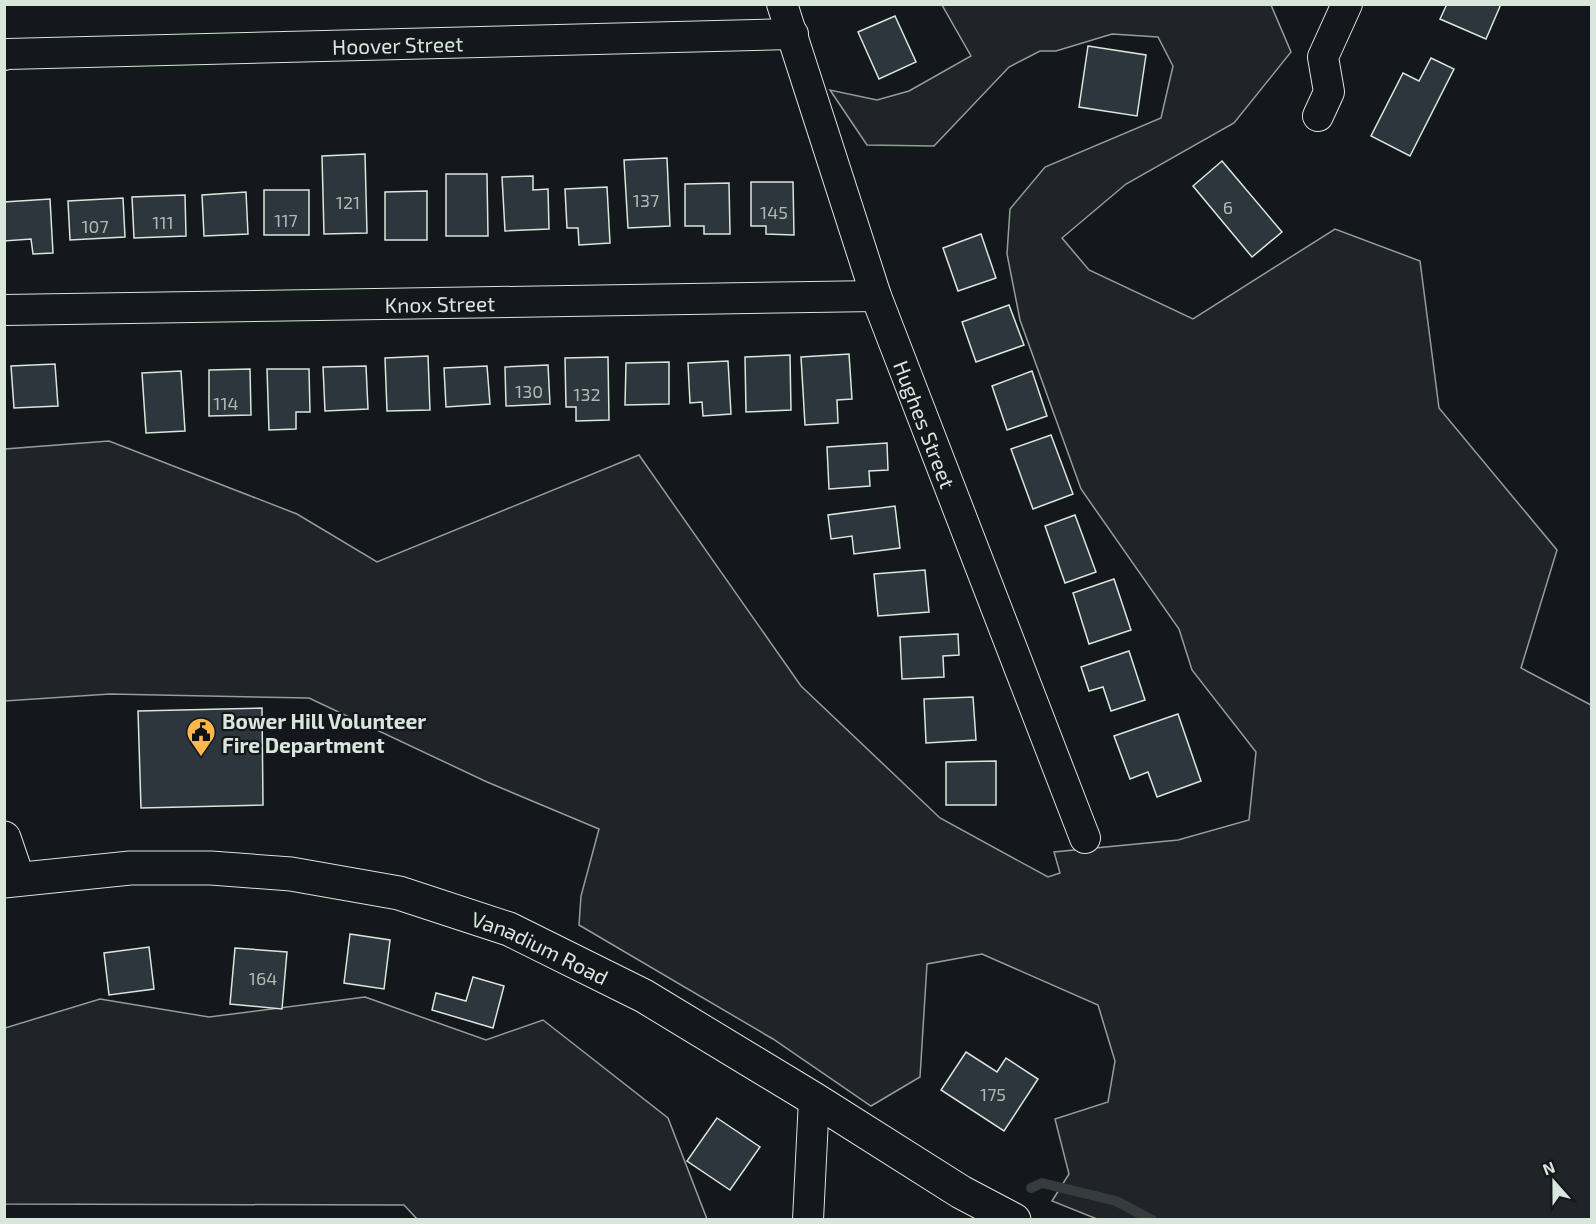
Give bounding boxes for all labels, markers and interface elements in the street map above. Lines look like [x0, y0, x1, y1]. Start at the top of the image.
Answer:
street label: Hoover Street [332, 30, 464, 58]
house number: 137 [633, 189, 659, 211]
house number: 121 [336, 191, 360, 213]
house number: 6 [1223, 196, 1233, 218]
house number: 145 [760, 201, 788, 223]
house number: 117 [274, 209, 298, 231]
house number: 111 [152, 211, 174, 233]
house number: 107 [81, 215, 109, 237]
street label: Knox Street [384, 290, 495, 316]
street label: Hughes Street [889, 357, 961, 492]
house number: 130 [515, 380, 543, 402]
house number: 132 [573, 383, 601, 405]
house number: 114 [213, 392, 239, 414]
place label: Bower Hill Volunteer Fire Department [222, 708, 426, 757]
public building icon: Bower Hill Volunteer Fire Department [185, 716, 217, 758]
street label: Vanadium Road [469, 905, 613, 989]
house number: 164 [249, 967, 277, 989]
house number: 175 [980, 1083, 1006, 1105]
north arrow [1524, 1152, 1584, 1212]
text: N [1540, 1157, 1557, 1178]

